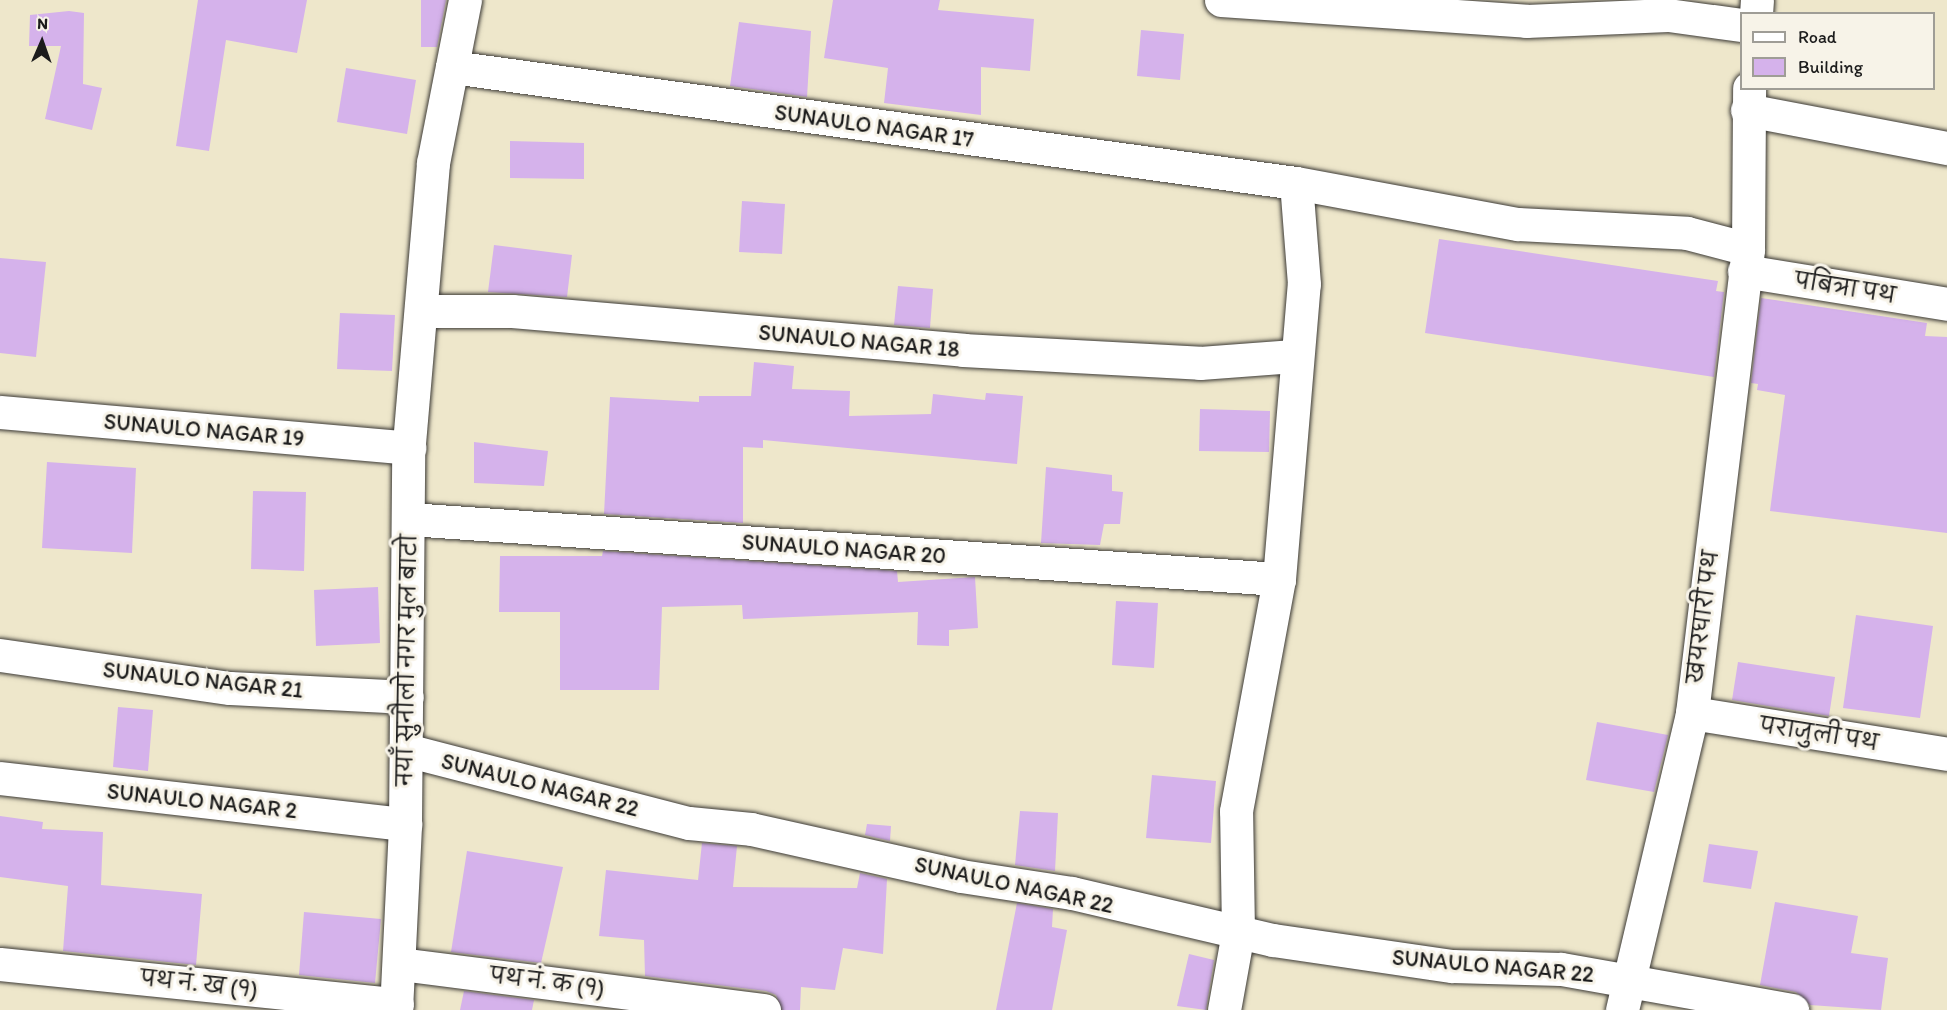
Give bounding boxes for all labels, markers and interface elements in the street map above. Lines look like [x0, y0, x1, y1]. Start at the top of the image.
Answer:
north arrow [12, 12, 72, 72]
legend [1740, 12, 1935, 90]
text: N [37, 14, 48, 33]
text: Road [1798, 26, 1837, 48]
text: Building [1798, 56, 1863, 78]
street label: SUNAULO NAGAR 17 [773, 99, 975, 153]
street label: पबित्रा पथ [1793, 267, 1897, 309]
street label: SUNAULO NAGAR 18 [758, 319, 960, 363]
street label: SUNAULO NAGAR 19 [103, 408, 305, 452]
street label: SUNAULO NAGAR 20 [741, 529, 947, 569]
street label: नयाँ सुनौलो नगर मुल बाटो [392, 534, 422, 786]
street label: खयरघारी पथ [1682, 549, 1724, 685]
street label: SUNAULO NAGAR 21 [102, 656, 304, 704]
street label: पराजुली पथ [1758, 712, 1880, 756]
street label: SUNAULO NAGAR 22 [439, 748, 641, 822]
street label: SUNAULO NAGAR 2 [106, 778, 298, 824]
street label: SUNAULO NAGAR 22 [912, 851, 1116, 919]
street label: SUNAULO NAGAR 22 [1391, 944, 1595, 988]
street label: पथ नं. क (१) [488, 962, 606, 1002]
street label: पथ नं. ख (१) [139, 965, 259, 1003]

